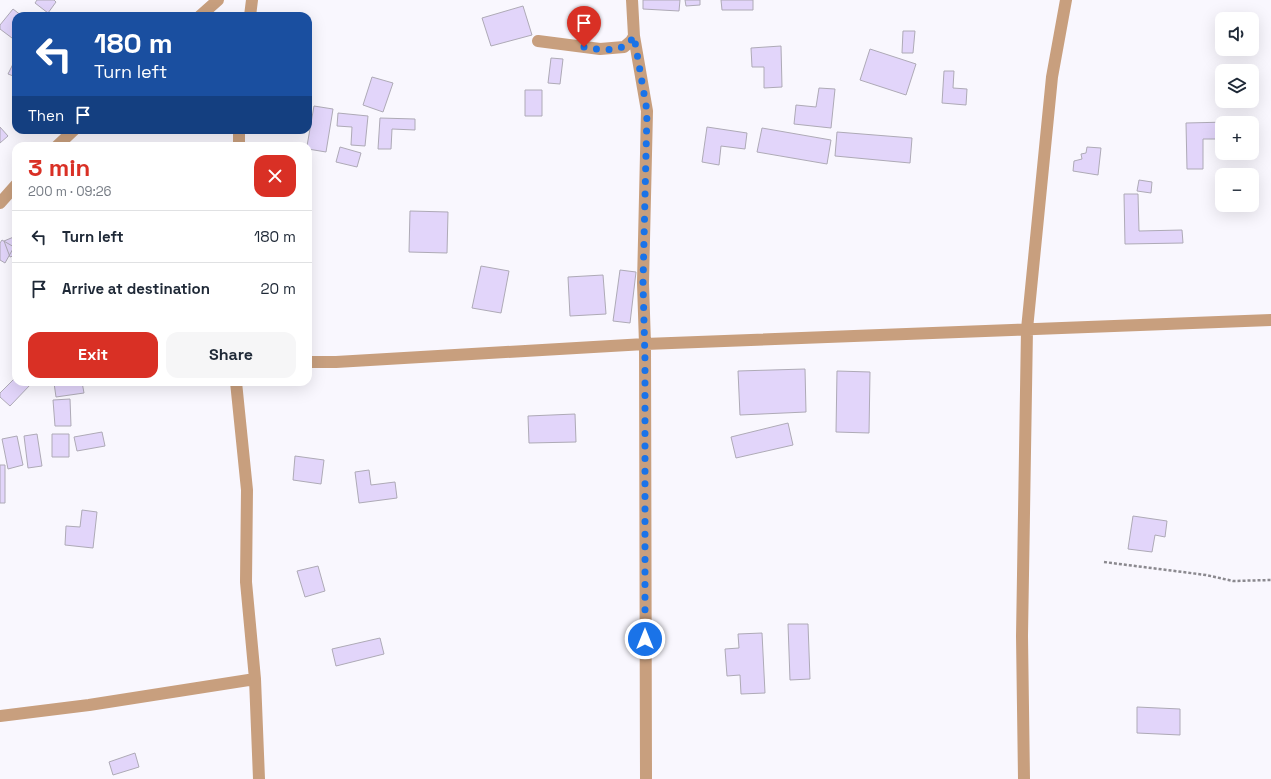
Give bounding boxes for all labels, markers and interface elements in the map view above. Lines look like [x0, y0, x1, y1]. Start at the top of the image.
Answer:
pin [567, 6, 601, 47]
icon: arrive [573, 12, 595, 34]
map controls [1215, 12, 1259, 212]
button: sound [1215, 12, 1259, 56]
text: 180 m [94, 25, 173, 61]
icon: left [28, 28, 80, 80]
text: Turn left [94, 60, 167, 83]
button: layers [1215, 64, 1259, 108]
icon: arrive [72, 104, 94, 126]
text: Then [28, 106, 64, 125]
button: + [1215, 116, 1259, 160]
text: 3 min [28, 152, 90, 183]
button: close [254, 155, 296, 197]
button: − [1215, 168, 1259, 212]
text: 200 m · 09:26 [28, 183, 112, 200]
icon: left [28, 226, 50, 248]
text: Turn left [62, 227, 124, 246]
text: 180 m [254, 227, 296, 246]
icon: arrive [28, 278, 50, 300]
text: Arrive at destination [62, 279, 210, 298]
text: 20 m [261, 279, 296, 298]
button: Exit [28, 332, 158, 378]
button: Share [166, 332, 296, 378]
position arrow [624, 618, 666, 660]

